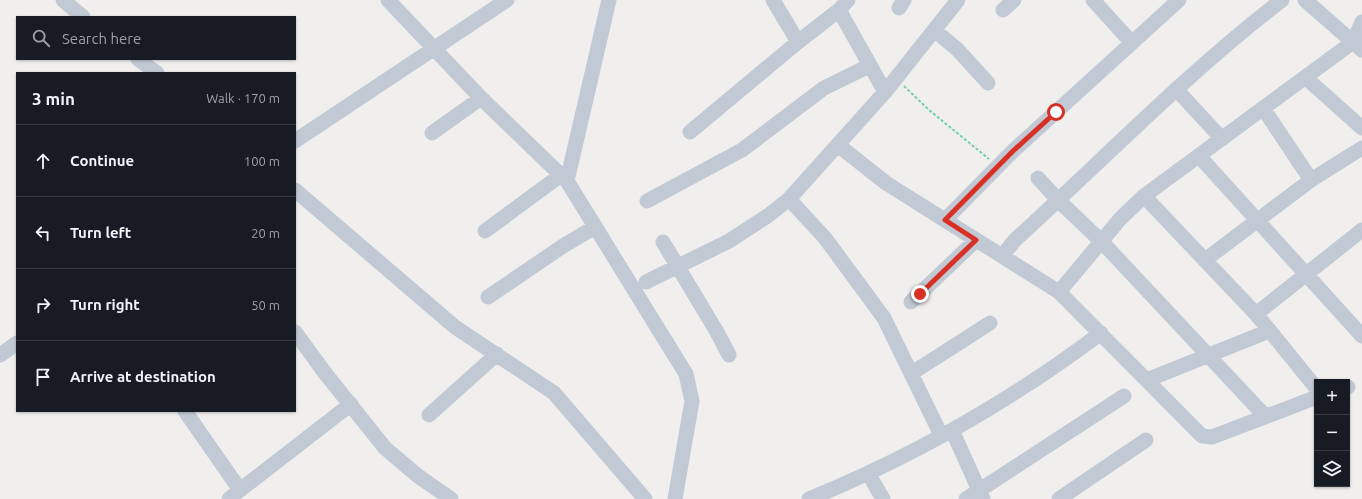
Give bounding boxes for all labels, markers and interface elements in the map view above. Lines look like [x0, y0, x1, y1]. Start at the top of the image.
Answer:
search box [16, 16, 296, 60]
icon: search [30, 27, 52, 49]
text: Search here [62, 30, 141, 47]
text: 3 min [32, 89, 75, 108]
text: Walk · 170 m [206, 91, 280, 105]
route start [1047, 103, 1065, 121]
icon: ahead [32, 150, 54, 172]
text: Continue [70, 152, 134, 169]
text: 100 m [244, 154, 280, 168]
icon: left [32, 222, 54, 244]
text: Turn left [70, 224, 131, 241]
text: 20 m [251, 226, 280, 240]
route end [911, 285, 929, 303]
icon: right [32, 294, 54, 316]
text: Turn right [70, 296, 140, 313]
text: 50 m [251, 298, 280, 312]
icon: arrive [32, 366, 54, 388]
text: Arrive at destination [70, 368, 216, 385]
map controls [1314, 379, 1350, 487]
button: + [1314, 379, 1350, 415]
button: − [1314, 415, 1350, 451]
button: layers [1314, 451, 1350, 487]

